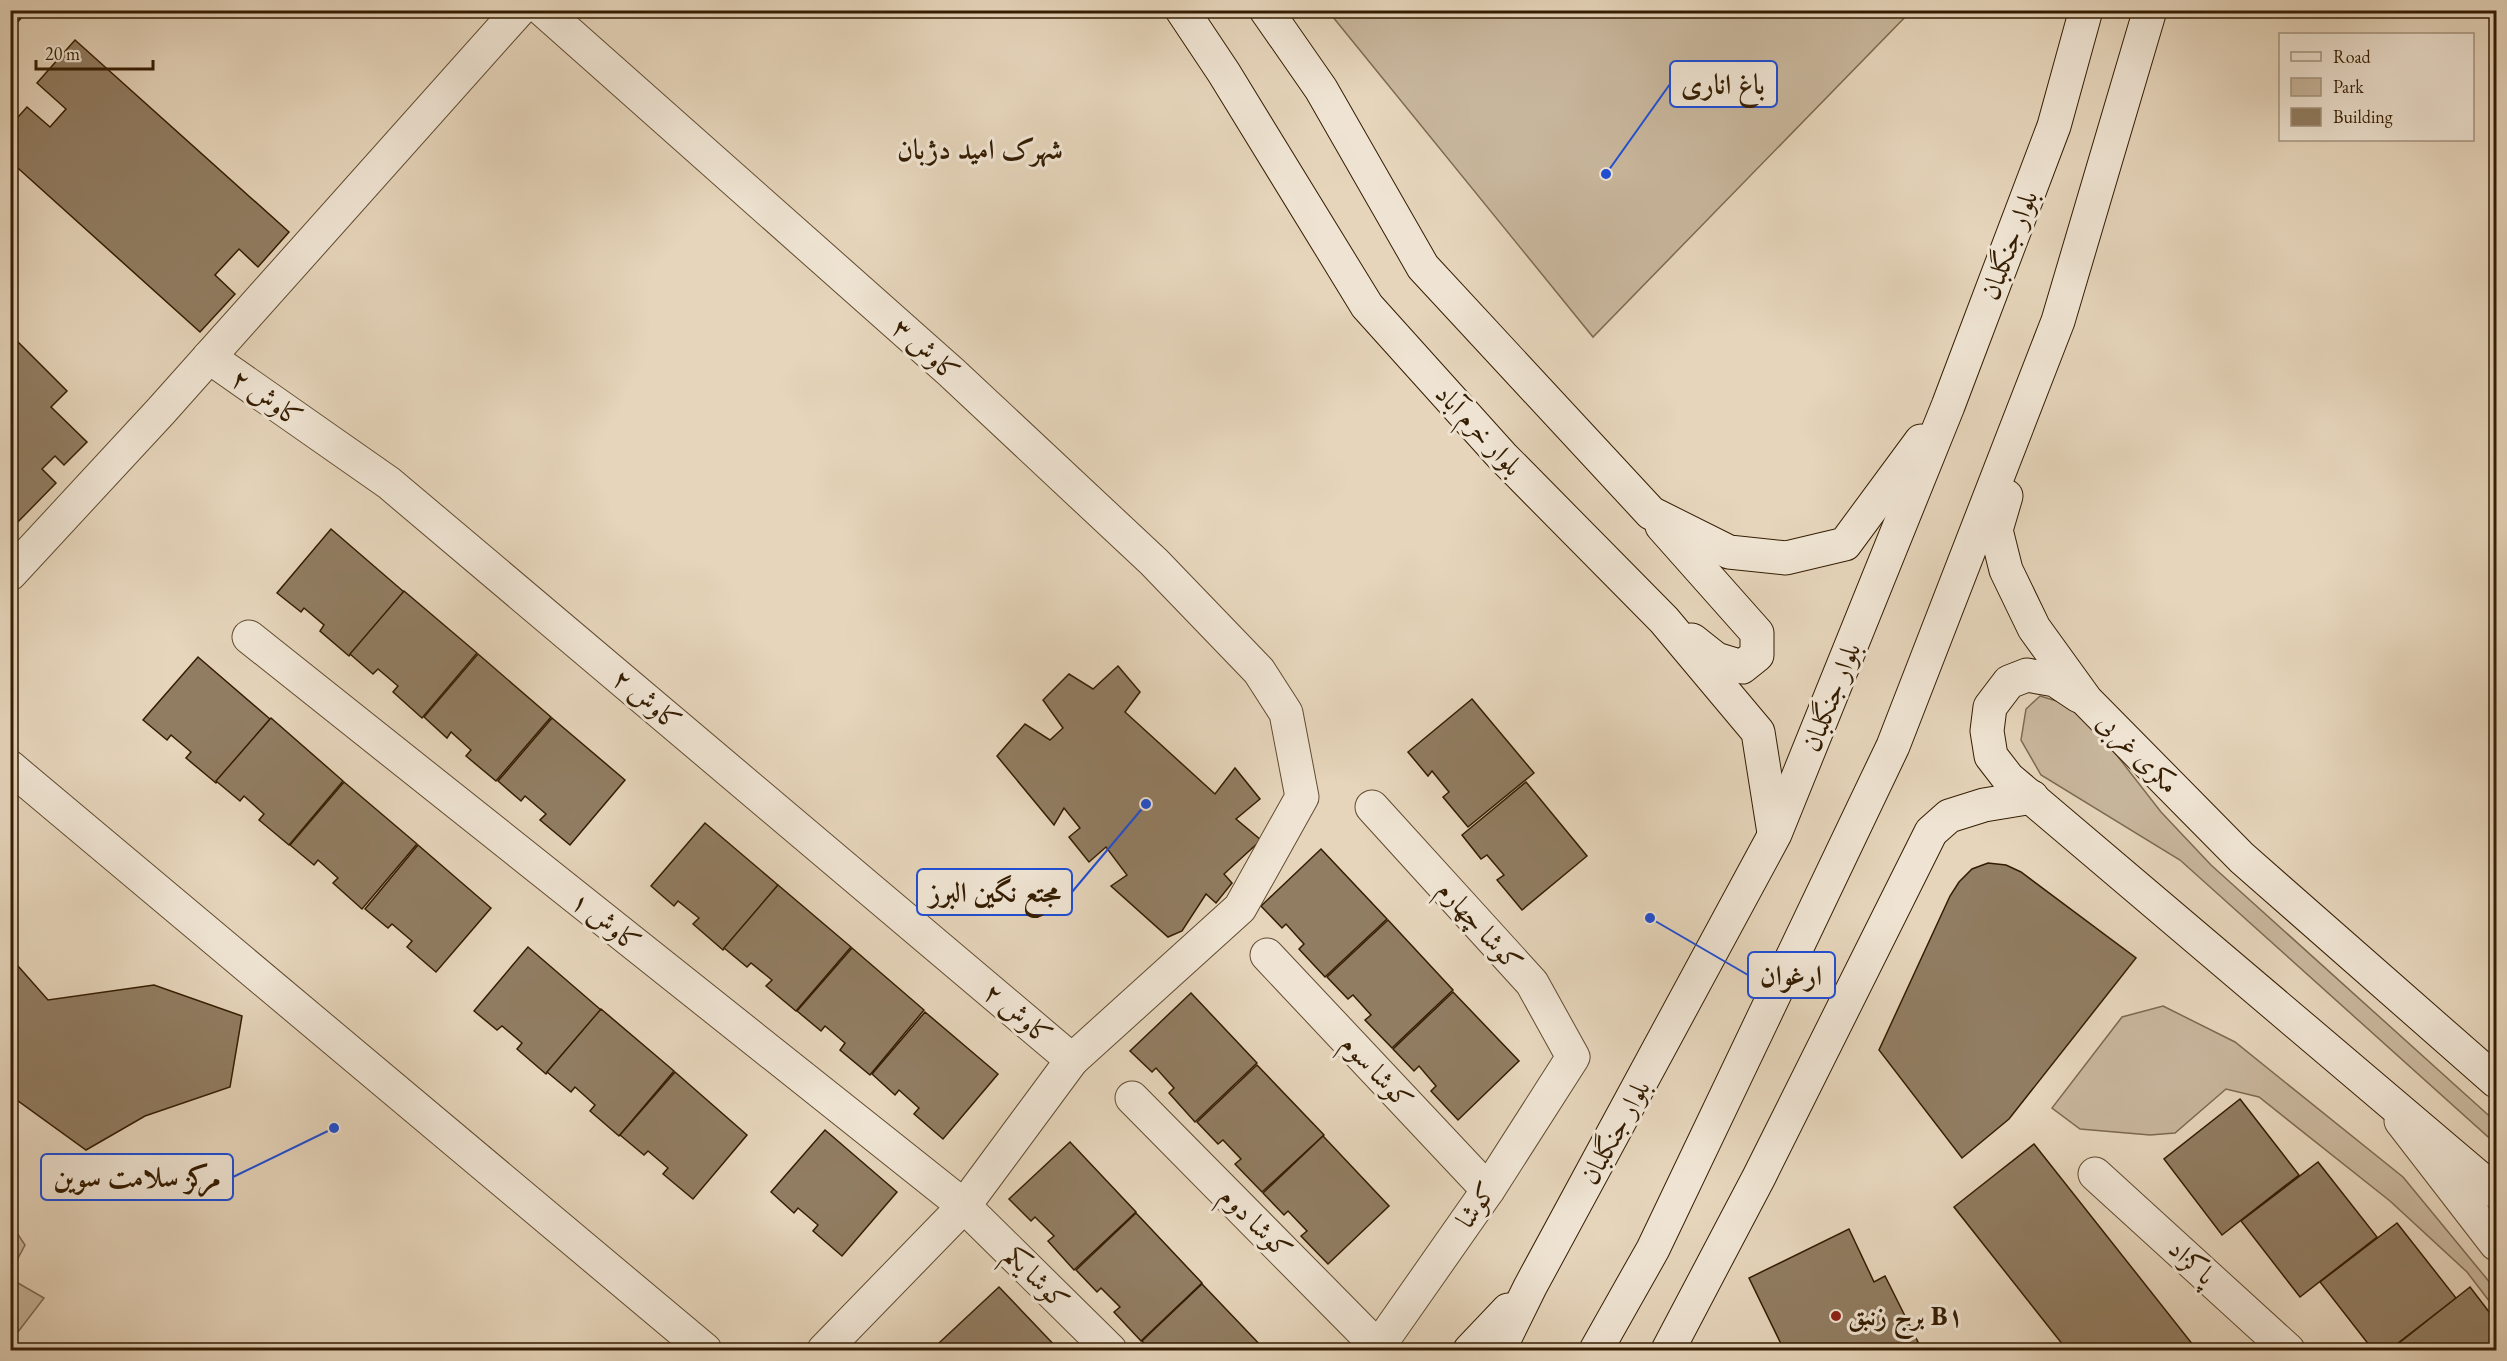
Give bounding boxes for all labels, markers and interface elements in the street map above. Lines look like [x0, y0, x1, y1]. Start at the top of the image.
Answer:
scale bar [36, 33, 153, 71]
legend [2279, 33, 2474, 141]
text: 20 m [45, 42, 80, 65]
text: Road [2333, 45, 2372, 68]
callout: باغ اناری [1670, 61, 1777, 107]
text: باغ اناری [1681, 66, 1765, 108]
text: Park [2333, 75, 2364, 98]
text: Building [2333, 105, 2393, 128]
district label: شهرک امید دژبان [897, 131, 1063, 168]
street label: بلوار جنگلبان [1972, 185, 2045, 305]
street label: کاوش ۳ [885, 310, 968, 389]
street label: کاوش ۲ [225, 360, 310, 435]
street label: بلوار خرم آباد [1424, 376, 1531, 487]
street label: بلوار جنگلبان [1793, 637, 1868, 756]
street label: کاوش ۲ [606, 661, 689, 739]
street label: مکری غربی [2088, 704, 2187, 803]
callout: مجتع نگین البرز [917, 869, 1072, 915]
street label: کوشا چهارم [1426, 873, 1531, 983]
text: مجتع نگین البرز [926, 874, 1062, 919]
street label: کاوش ۱ [564, 883, 648, 960]
callout: ارغوان [1748, 952, 1835, 998]
text: ارغوان [1760, 957, 1822, 993]
street label: کاوش ۲ [977, 975, 1060, 1053]
street label: کوشا سوم [1329, 1026, 1421, 1121]
street label: بلوار جنگلبان [1571, 1073, 1658, 1190]
callout: مرکز سلامت سوین [41, 1154, 233, 1200]
text: مرکز سلامت سوین [53, 1159, 221, 1198]
street label: کوشا [1447, 1175, 1504, 1235]
street label: کوشا دوم [1208, 1179, 1300, 1271]
street label: پاکزاد [2160, 1231, 2225, 1295]
street label: کوشا یکم [992, 1238, 1077, 1323]
place label: برج زنبق B۱ [1848, 1298, 1963, 1340]
marker: برج زنبق B۱ [1829, 1309, 1843, 1323]

